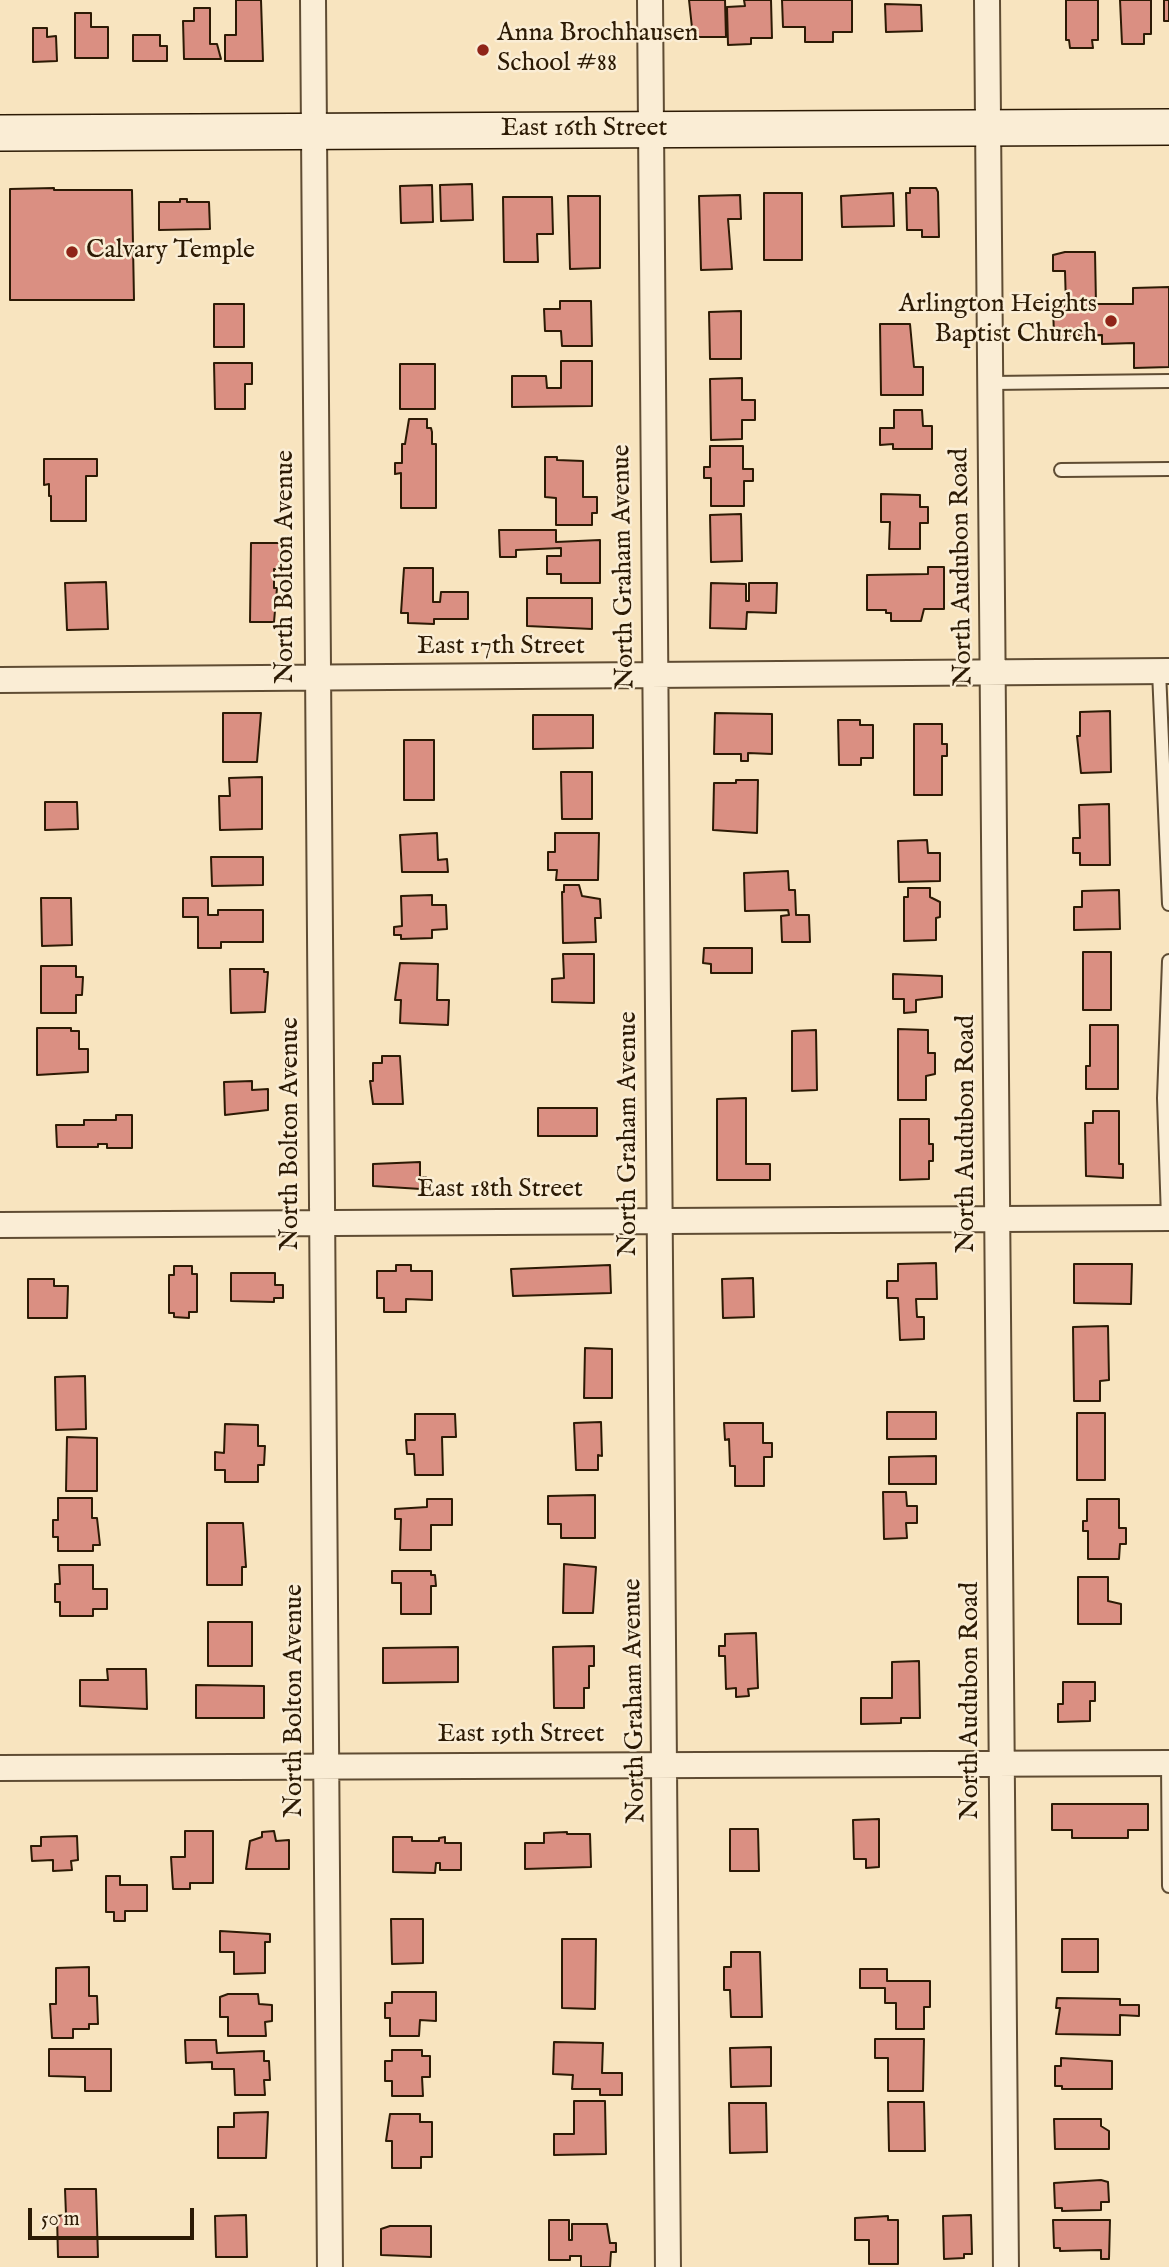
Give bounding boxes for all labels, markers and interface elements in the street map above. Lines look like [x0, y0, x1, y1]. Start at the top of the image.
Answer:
place label: Anna Brochhausen School #88 [497, 19, 698, 80]
marker: Anna Brochhausen School #88 [475, 42, 491, 58]
street label: East 16th Street [501, 114, 667, 146]
place label: Calvary Temple [86, 236, 255, 268]
marker: Calvary Temple [64, 244, 80, 260]
place label: Arlington Heights Baptist Church [899, 290, 1097, 352]
marker: Arlington Heights Baptist Church [1103, 313, 1119, 329]
street label: North Graham Avenue [607, 444, 643, 690]
street label: North Audubon Road [945, 448, 981, 686]
street label: North Bolton Avenue [271, 450, 303, 684]
street label: East 17th Street [417, 632, 585, 664]
street label: North Graham Avenue [614, 1011, 646, 1257]
street label: North Audubon Road [952, 1015, 984, 1253]
street label: North Bolton Avenue [276, 1017, 308, 1251]
street label: East 18th Street [417, 1175, 583, 1207]
street label: North Graham Avenue [618, 1578, 654, 1824]
street label: North Audubon Road [956, 1582, 988, 1820]
street label: North Bolton Avenue [280, 1584, 312, 1818]
street label: East 19th Street [437, 1720, 605, 1752]
scale bar [32, 2194, 198, 2238]
text: 50 m [41, 2206, 80, 2233]

